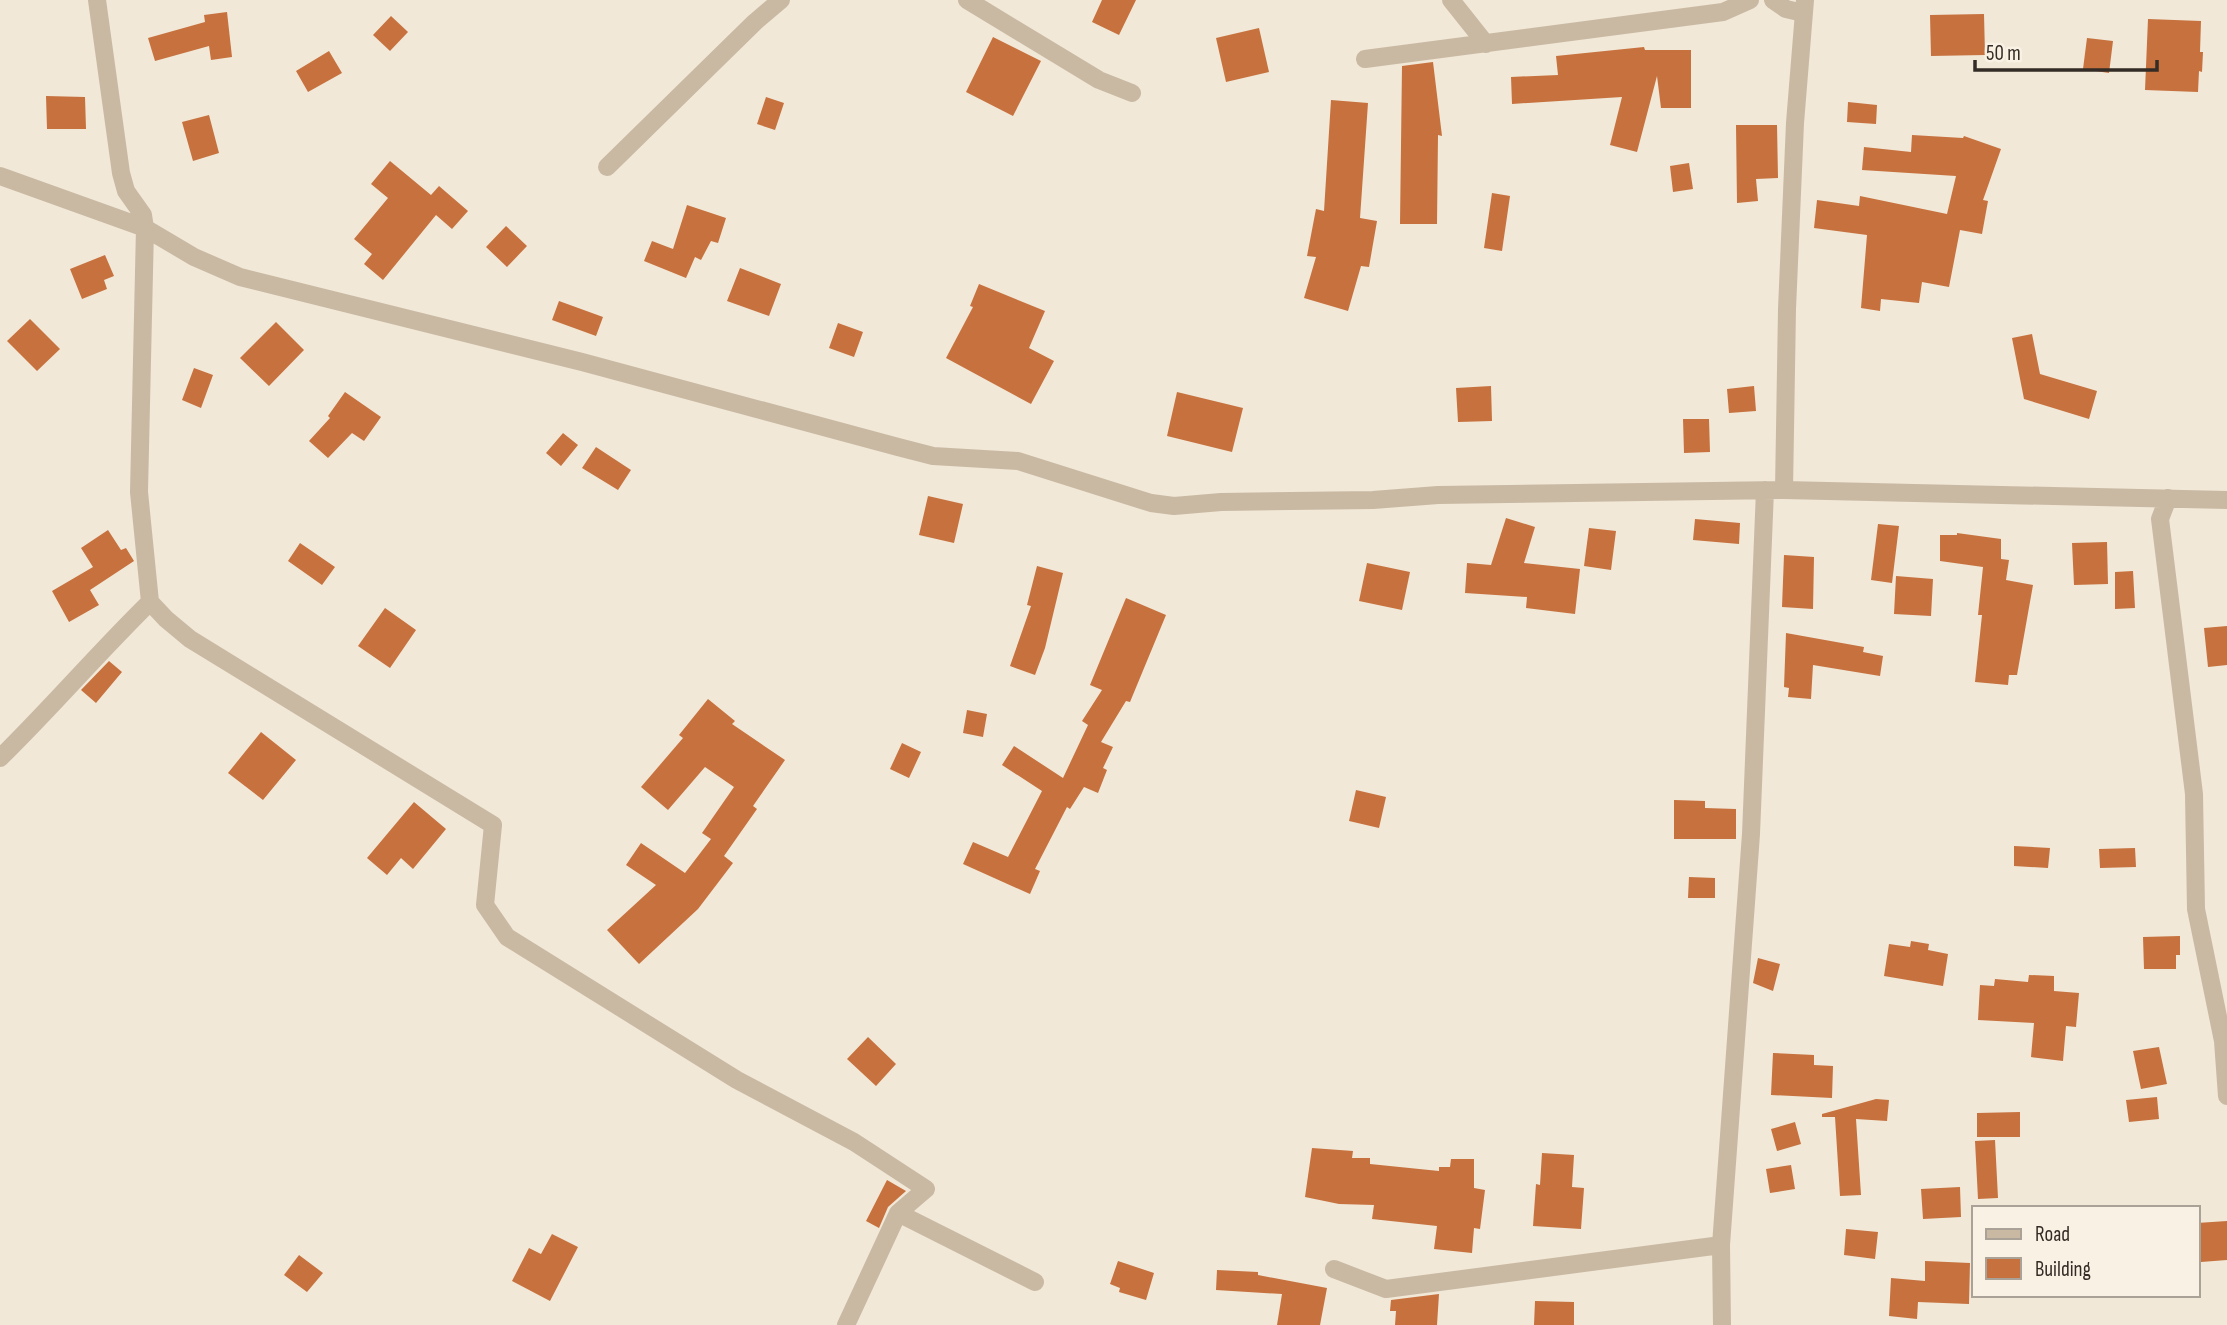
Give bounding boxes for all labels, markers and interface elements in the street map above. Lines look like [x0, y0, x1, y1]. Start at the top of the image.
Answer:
scale bar [1975, 28, 2157, 72]
text: 50 m [1986, 41, 2021, 66]
legend [1972, 1206, 2199, 1297]
text: Road [2035, 1222, 2070, 1247]
text: Building [2035, 1257, 2091, 1282]

